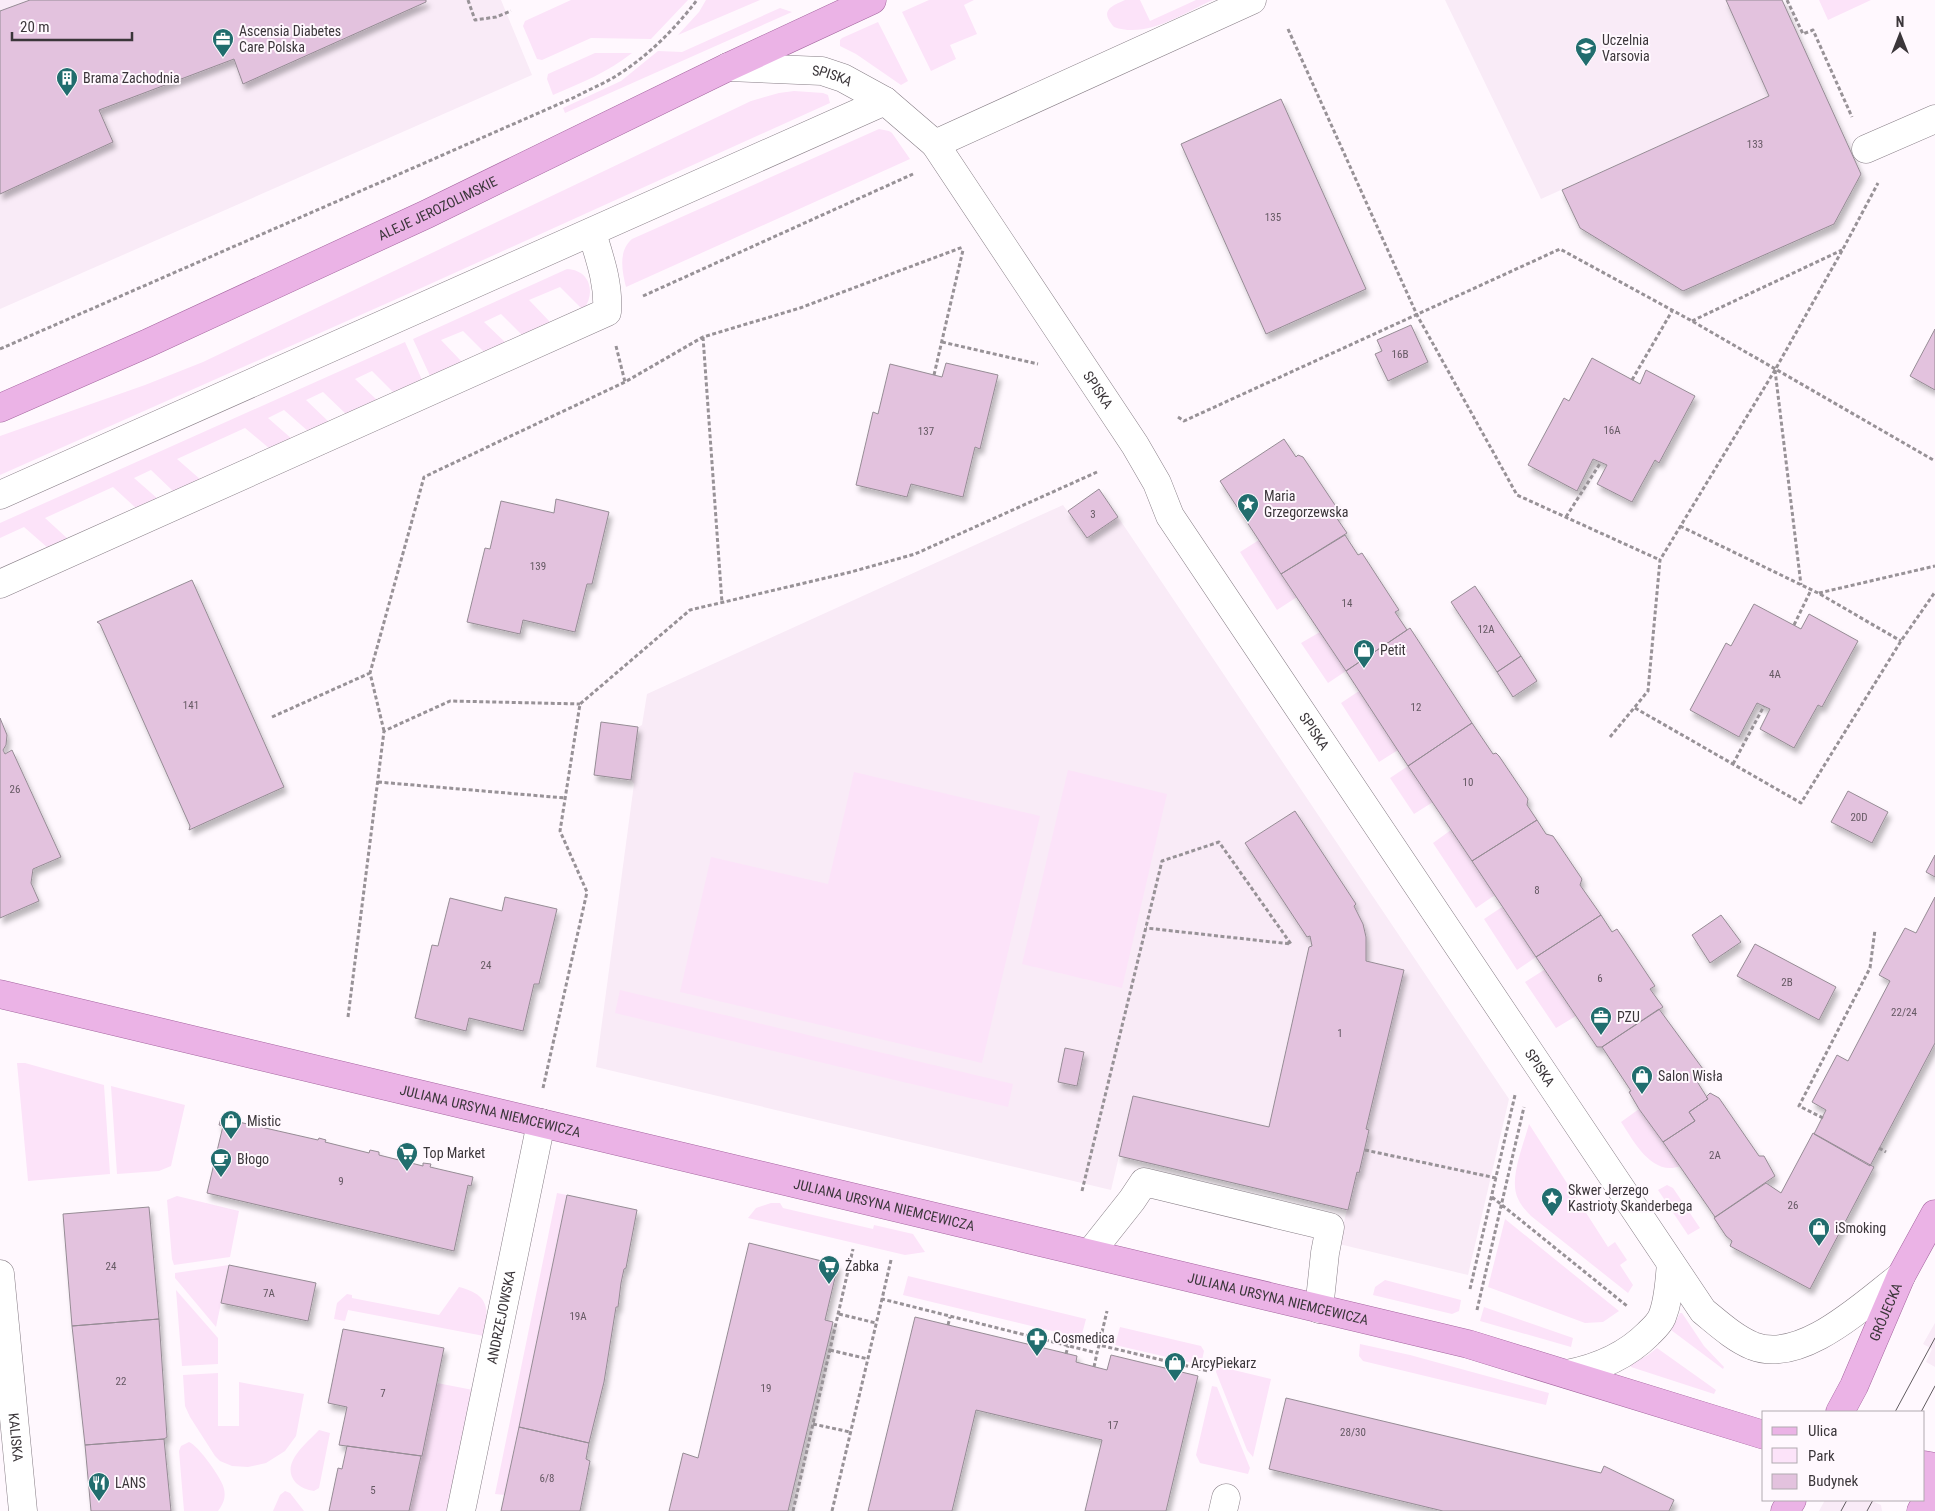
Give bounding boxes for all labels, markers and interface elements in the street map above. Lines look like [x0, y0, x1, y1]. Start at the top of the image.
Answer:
scale bar [12, 10, 132, 42]
north arrow [1875, 10, 1925, 60]
text: N [1896, 14, 1904, 30]
text: 20 m [20, 18, 50, 36]
place label: Ascensia Diabetes Care Polska [239, 23, 341, 55]
office icon: Ascensia Diabetes Care Polska [211, 27, 235, 58]
place label: Uczelnia Varsovia [1602, 32, 1650, 64]
school or university icon: Uczelnia Varsovia [1574, 36, 1598, 67]
street label: SPISKA [812, 63, 855, 90]
building icon: Brama Zachodnia [55, 66, 79, 97]
place label: Brama Zachodnia [83, 70, 180, 86]
house number: 133 [1747, 138, 1763, 151]
street label: ALEJE JEROZOLIMSKIE [376, 173, 500, 243]
house number: 135 [1265, 211, 1281, 224]
house number: 16B [1392, 348, 1408, 361]
street label: SPISKA [1080, 368, 1116, 411]
house number: 16A [1603, 424, 1621, 437]
house number: 137 [918, 425, 934, 438]
place label: Maria Grzegorzewska [1264, 488, 1348, 520]
place icon: Maria Grzegorzewska [1236, 492, 1260, 523]
house number: 3 [1090, 508, 1096, 521]
house number: 139 [530, 560, 546, 573]
house number: 14 [1342, 597, 1353, 610]
house number: 12A [1477, 623, 1495, 636]
shop icon: Petit [1352, 638, 1376, 669]
place label: Petit [1380, 642, 1406, 658]
house number: 4A [1769, 668, 1782, 681]
house number: 141 [183, 699, 199, 712]
house number: 12 [1411, 701, 1421, 714]
street label: SPISKA [1296, 710, 1333, 753]
house number: 10 [1463, 776, 1473, 789]
house number: 26 [10, 783, 20, 796]
house number: 20D [1850, 811, 1868, 824]
house number: 8 [1534, 884, 1540, 897]
house number: 24 [481, 959, 492, 972]
house number: 6 [1597, 972, 1603, 985]
house number: 2B [1781, 976, 1793, 989]
office icon: PZU [1589, 1005, 1613, 1036]
house number: 22/24 [1891, 1006, 1917, 1019]
place label: PZU [1617, 1009, 1640, 1025]
house number: 1 [1337, 1027, 1343, 1040]
street label: SPISKA [1522, 1046, 1558, 1089]
shop icon: Salon Wisła [1630, 1064, 1654, 1095]
place label: Salon Wisła [1658, 1068, 1723, 1084]
street label: JULIANA URSYNA NIEMCEWICZA [398, 1082, 582, 1140]
shop icon: Mistic [219, 1109, 243, 1140]
place label: Mistic [247, 1113, 281, 1129]
supermarket icon: Top Market [395, 1141, 419, 1172]
place label: Top Market [423, 1145, 485, 1161]
cafe icon: Błogo [209, 1147, 233, 1178]
house number: 2A [1709, 1149, 1722, 1162]
place label: Błogo [237, 1151, 269, 1167]
house number: 9 [338, 1175, 344, 1188]
street label: JULIANA URSYNA NIEMCEWICZA [792, 1176, 976, 1234]
place label: Skwer Jerzego Kastrioty Skanderbega [1568, 1182, 1692, 1214]
place icon: Skwer Jerzego Kastrioty Skanderbega [1540, 1186, 1564, 1217]
house number: 26 [1788, 1199, 1798, 1212]
shop icon: iSmoking [1807, 1216, 1831, 1247]
place label: iSmoking [1835, 1220, 1886, 1236]
supermarket icon: Żabka [817, 1254, 841, 1285]
place label: Żabka [845, 1258, 879, 1274]
house number: 24 [106, 1260, 117, 1273]
street label: ANDRZEJOWSKA [484, 1269, 518, 1365]
street label: JULIANA URSYNA NIEMCEWICZA [1186, 1269, 1370, 1328]
street label: GRÓJECKA [1866, 1281, 1905, 1343]
house number: 7A [263, 1287, 276, 1300]
house number: 19A [569, 1310, 587, 1323]
pharmacy icon: Cosmedica [1025, 1326, 1049, 1357]
place label: Cosmedica [1053, 1330, 1115, 1346]
shop icon: ArcyPiekarz [1163, 1351, 1187, 1382]
place label: ArcyPiekarz [1191, 1355, 1256, 1371]
house number: 22 [116, 1375, 126, 1388]
house number: 19 [761, 1382, 771, 1395]
house number: 7 [380, 1387, 386, 1400]
legend [1762, 1411, 1925, 1501]
street label: KALISKA [6, 1412, 26, 1462]
house number: 17 [1108, 1419, 1118, 1432]
text: Ulica [1808, 1422, 1837, 1440]
house number: 28/30 [1340, 1426, 1366, 1439]
text: Park [1808, 1447, 1835, 1465]
restaurant icon: LANS [87, 1471, 111, 1502]
house number: 6/8 [540, 1472, 554, 1485]
text: Budynek [1808, 1472, 1858, 1490]
place label: LANS [115, 1475, 146, 1491]
house number: 5 [370, 1484, 376, 1497]

